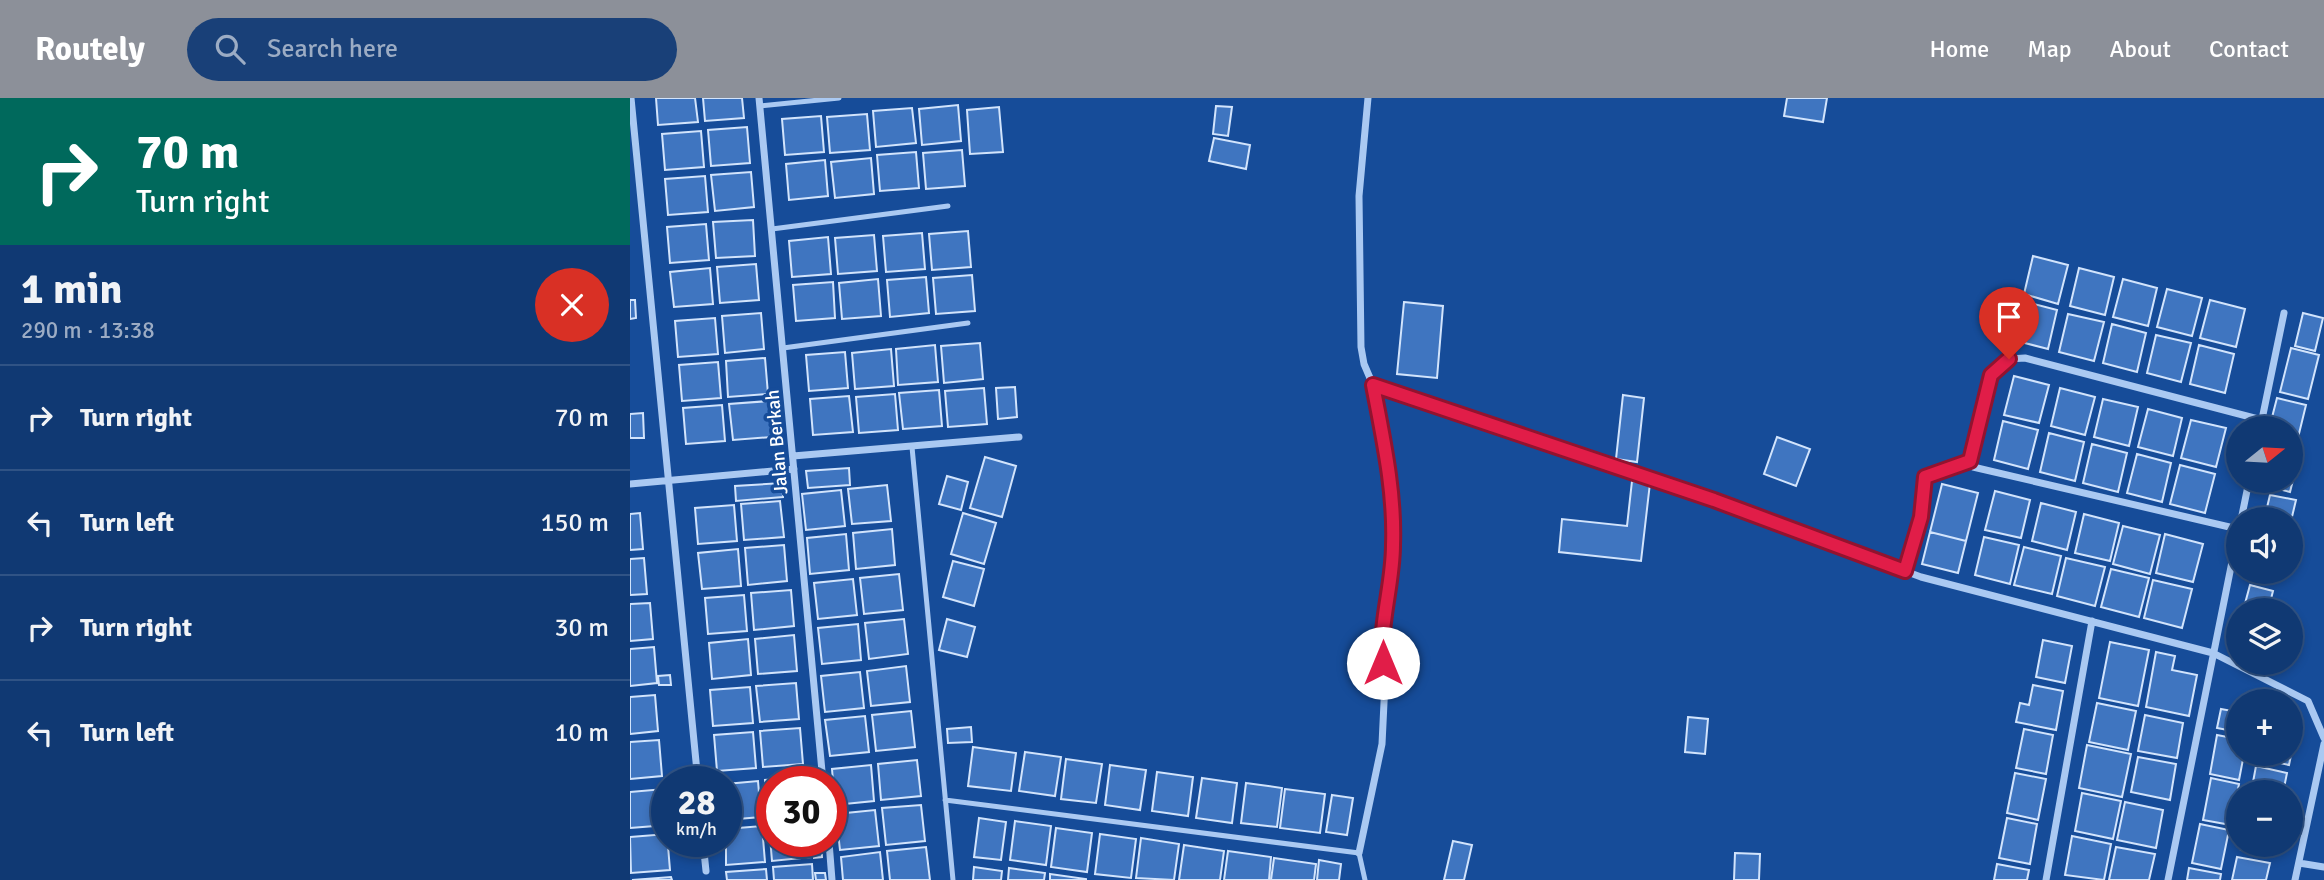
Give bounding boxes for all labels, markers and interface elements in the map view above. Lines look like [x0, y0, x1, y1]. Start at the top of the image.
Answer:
search box [187, 18, 677, 81]
text: Routely [35, 29, 145, 70]
icon: search [211, 30, 249, 68]
text: Search here [267, 33, 398, 65]
text: Home [1929, 34, 1989, 64]
text: Map [2027, 34, 2072, 64]
text: About [2110, 34, 2171, 64]
text: Contact [2209, 34, 2289, 64]
text: 70 m [136, 122, 239, 182]
icon: right [21, 126, 112, 217]
text: Turn right [136, 182, 269, 221]
text: 1 min [21, 264, 122, 315]
button: close [535, 268, 609, 342]
pin [1979, 287, 2039, 359]
icon: arrive [1990, 298, 2028, 336]
text: 290 m · 13:38 [21, 316, 155, 345]
street label: Jalan Berkah [760, 389, 794, 495]
icon: right [21, 399, 59, 437]
text: Turn right [80, 402, 192, 434]
text: 70 m [554, 402, 609, 434]
north arrow [2226, 416, 2303, 494]
map controls [2226, 416, 2303, 857]
icon: left [21, 504, 59, 542]
text: Turn left [80, 507, 174, 539]
text: 150 m [540, 507, 609, 539]
button: sound [2226, 507, 2303, 584]
button: layers [2226, 598, 2303, 675]
icon: right [21, 609, 59, 647]
text: Turn right [80, 612, 192, 644]
text: 30 m [554, 612, 609, 644]
position arrow [1346, 626, 1420, 700]
button: + [2226, 689, 2303, 766]
icon: left [21, 714, 59, 752]
text: Turn left [80, 717, 174, 749]
text: 10 m [554, 717, 609, 749]
speed limit sign: 30 [756, 766, 847, 857]
button: − [2226, 780, 2303, 857]
text: 28 [678, 781, 715, 824]
text: km/h [676, 818, 717, 840]

